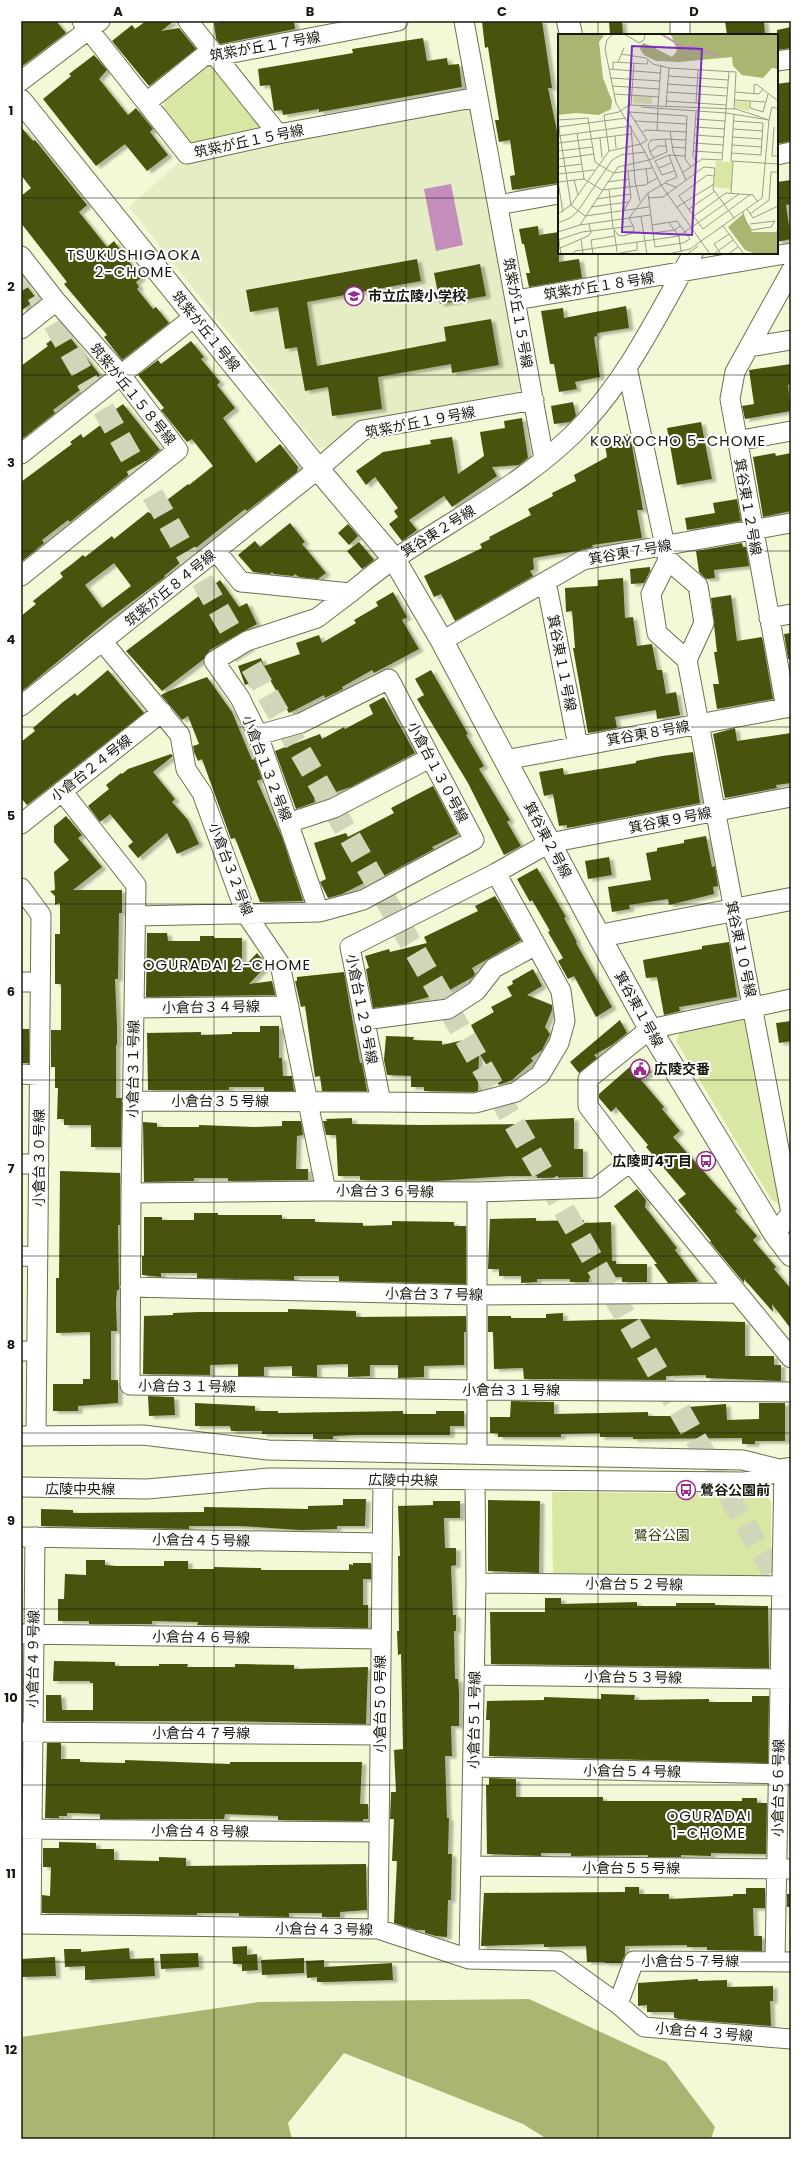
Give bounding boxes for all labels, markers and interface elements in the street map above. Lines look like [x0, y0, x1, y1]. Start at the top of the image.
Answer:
text: A [113, 2, 123, 21]
text: B [306, 2, 315, 21]
text: C [497, 2, 507, 21]
text: D [689, 2, 699, 21]
street label: 筑紫が丘１７号線 [208, 26, 322, 66]
inset map [558, 34, 778, 254]
text: 1 [9, 101, 13, 120]
street label: 筑紫が丘１５号線 [192, 120, 306, 162]
district label: TSUKUSHIGAOKA 2-CHOME [67, 244, 201, 282]
street label: 筑紫が丘１５号線 [498, 256, 538, 370]
street label: 筑紫が丘１８号線 [542, 267, 656, 305]
text: 2 [7, 277, 15, 296]
school or university icon: 市立広陵小学校 [343, 285, 365, 307]
place label: 市立広陵小学校 [368, 286, 466, 306]
street label: 筑紫が丘１号線 [167, 287, 245, 375]
street label: 筑紫が丘１５８号線 [86, 339, 180, 449]
street label: 筑紫が丘１９号線 [363, 401, 477, 443]
district label: KORYOCHO 5-CHOME [590, 430, 766, 451]
text: 3 [7, 453, 15, 472]
street label: 箕谷東１２号線 [730, 457, 766, 557]
street label: 箕谷東２号線 [397, 500, 479, 562]
street label: 箕谷東７号線 [587, 535, 673, 569]
street label: 筑紫が丘８４号線 [120, 545, 220, 631]
street label: 箕谷東１１号線 [543, 613, 581, 713]
text: 4 [7, 630, 16, 649]
street label: 小倉台１３２号線 [238, 712, 296, 824]
street label: 箕谷東８号線 [605, 716, 691, 750]
street label: 小倉台１３０号線 [403, 718, 473, 826]
street label: 小倉台２４号線 [46, 730, 136, 806]
street label: 箕谷東２号線 [519, 798, 577, 882]
street label: 箕谷東９号線 [627, 802, 713, 838]
text: 5 [7, 806, 15, 825]
street label: 小倉台３２号線 [204, 820, 258, 918]
street label: 箕谷東１０号線 [721, 899, 761, 999]
street label: 小倉台１２９号線 [341, 952, 383, 1066]
district label: OGURADAI 2-CHOME [143, 954, 311, 975]
street label: 箕谷東１号線 [610, 967, 668, 1051]
text: 6 [7, 982, 15, 1001]
street label: 小倉台３４号線 [162, 996, 260, 1018]
street label: 小倉台３１号線 [122, 1020, 144, 1118]
public building icon: 広陵交番 [629, 1058, 651, 1080]
place label: 広陵交番 [654, 1059, 710, 1079]
street label: 小倉台３５号線 [171, 1091, 269, 1111]
street label: 小倉台３０号線 [29, 1109, 49, 1207]
bus stop icon: 広陵町4丁目 [695, 1150, 717, 1172]
place label: 広陵町4丁目 [613, 1151, 692, 1171]
text: 7 [8, 1159, 15, 1178]
street label: 小倉台３６号線 [336, 1180, 434, 1202]
street label: 小倉台３７号線 [385, 1283, 483, 1305]
text: 8 [7, 1335, 15, 1354]
street label: 小倉台３１号線 [138, 1375, 236, 1397]
street label: 小倉台３１号線 [462, 1380, 560, 1400]
street label: 広陵中央線 [368, 1469, 438, 1491]
street label: 広陵中央線 [45, 1479, 115, 1499]
bus stop icon: 鶯谷公園前 [675, 1479, 697, 1501]
place label: 鶯谷公園前 [700, 1480, 770, 1500]
text: 9 [7, 1511, 15, 1530]
park label: 鷺谷公園 [634, 1525, 690, 1545]
street label: 小倉台４５号線 [152, 1529, 250, 1551]
street label: 小倉台５２号線 [585, 1573, 683, 1595]
street label: 小倉台４９号線 [22, 1610, 44, 1708]
street label: 小倉台４６号線 [152, 1626, 250, 1648]
street label: 小倉台５０号線 [370, 1655, 390, 1753]
street label: 小倉台５３号線 [584, 1666, 682, 1688]
street label: 小倉台５１号線 [463, 1671, 485, 1769]
text: 10 [4, 1688, 18, 1707]
street label: 小倉台４７号線 [152, 1723, 250, 1743]
street label: 小倉台５６号線 [767, 1739, 789, 1837]
street label: 小倉台５４号線 [583, 1760, 681, 1782]
district label: OGURADAI 1-CHOME [666, 1805, 752, 1843]
street label: 小倉台４８号線 [151, 1820, 249, 1842]
street label: 小倉台５５号線 [582, 1858, 680, 1878]
text: 11 [6, 1864, 16, 1883]
street label: 小倉台４３号線 [275, 1918, 373, 1940]
street label: 小倉台５７号線 [641, 1951, 739, 1971]
street label: 小倉台４３号線 [654, 2018, 754, 2046]
text: 12 [5, 2040, 18, 2059]

